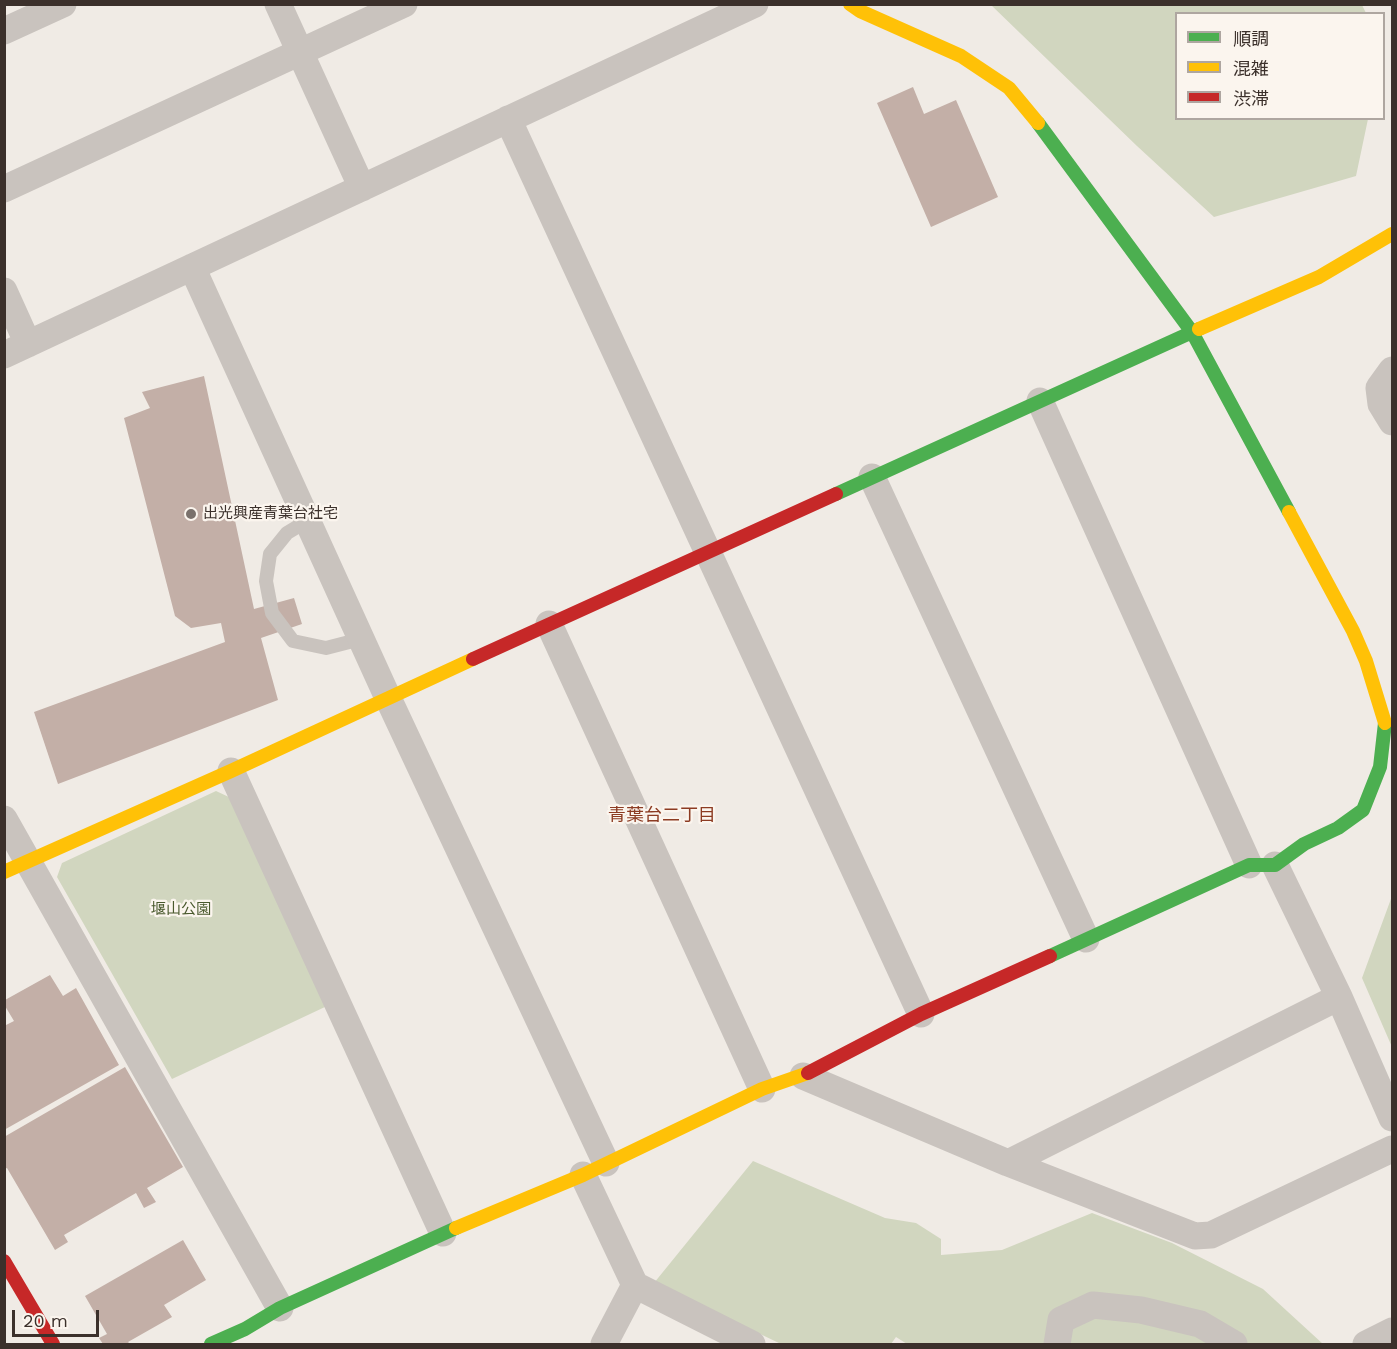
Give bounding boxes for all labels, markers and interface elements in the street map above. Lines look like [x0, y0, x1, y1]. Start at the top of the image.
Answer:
legend [1175, 12, 1385, 120]
text: 順調 [1233, 28, 1269, 49]
text: 混雑 [1233, 58, 1269, 79]
text: 渋滞 [1233, 88, 1269, 109]
place label: 出光興産青葉台社宅 [203, 505, 338, 523]
marker: 出光興産青葉台社宅 [184, 507, 198, 521]
district label: 青葉台二丁目 [608, 805, 716, 827]
park label: 堰山公園 [151, 901, 211, 919]
scale bar [15, 1298, 102, 1336]
text: 20 m [23, 1310, 68, 1331]

